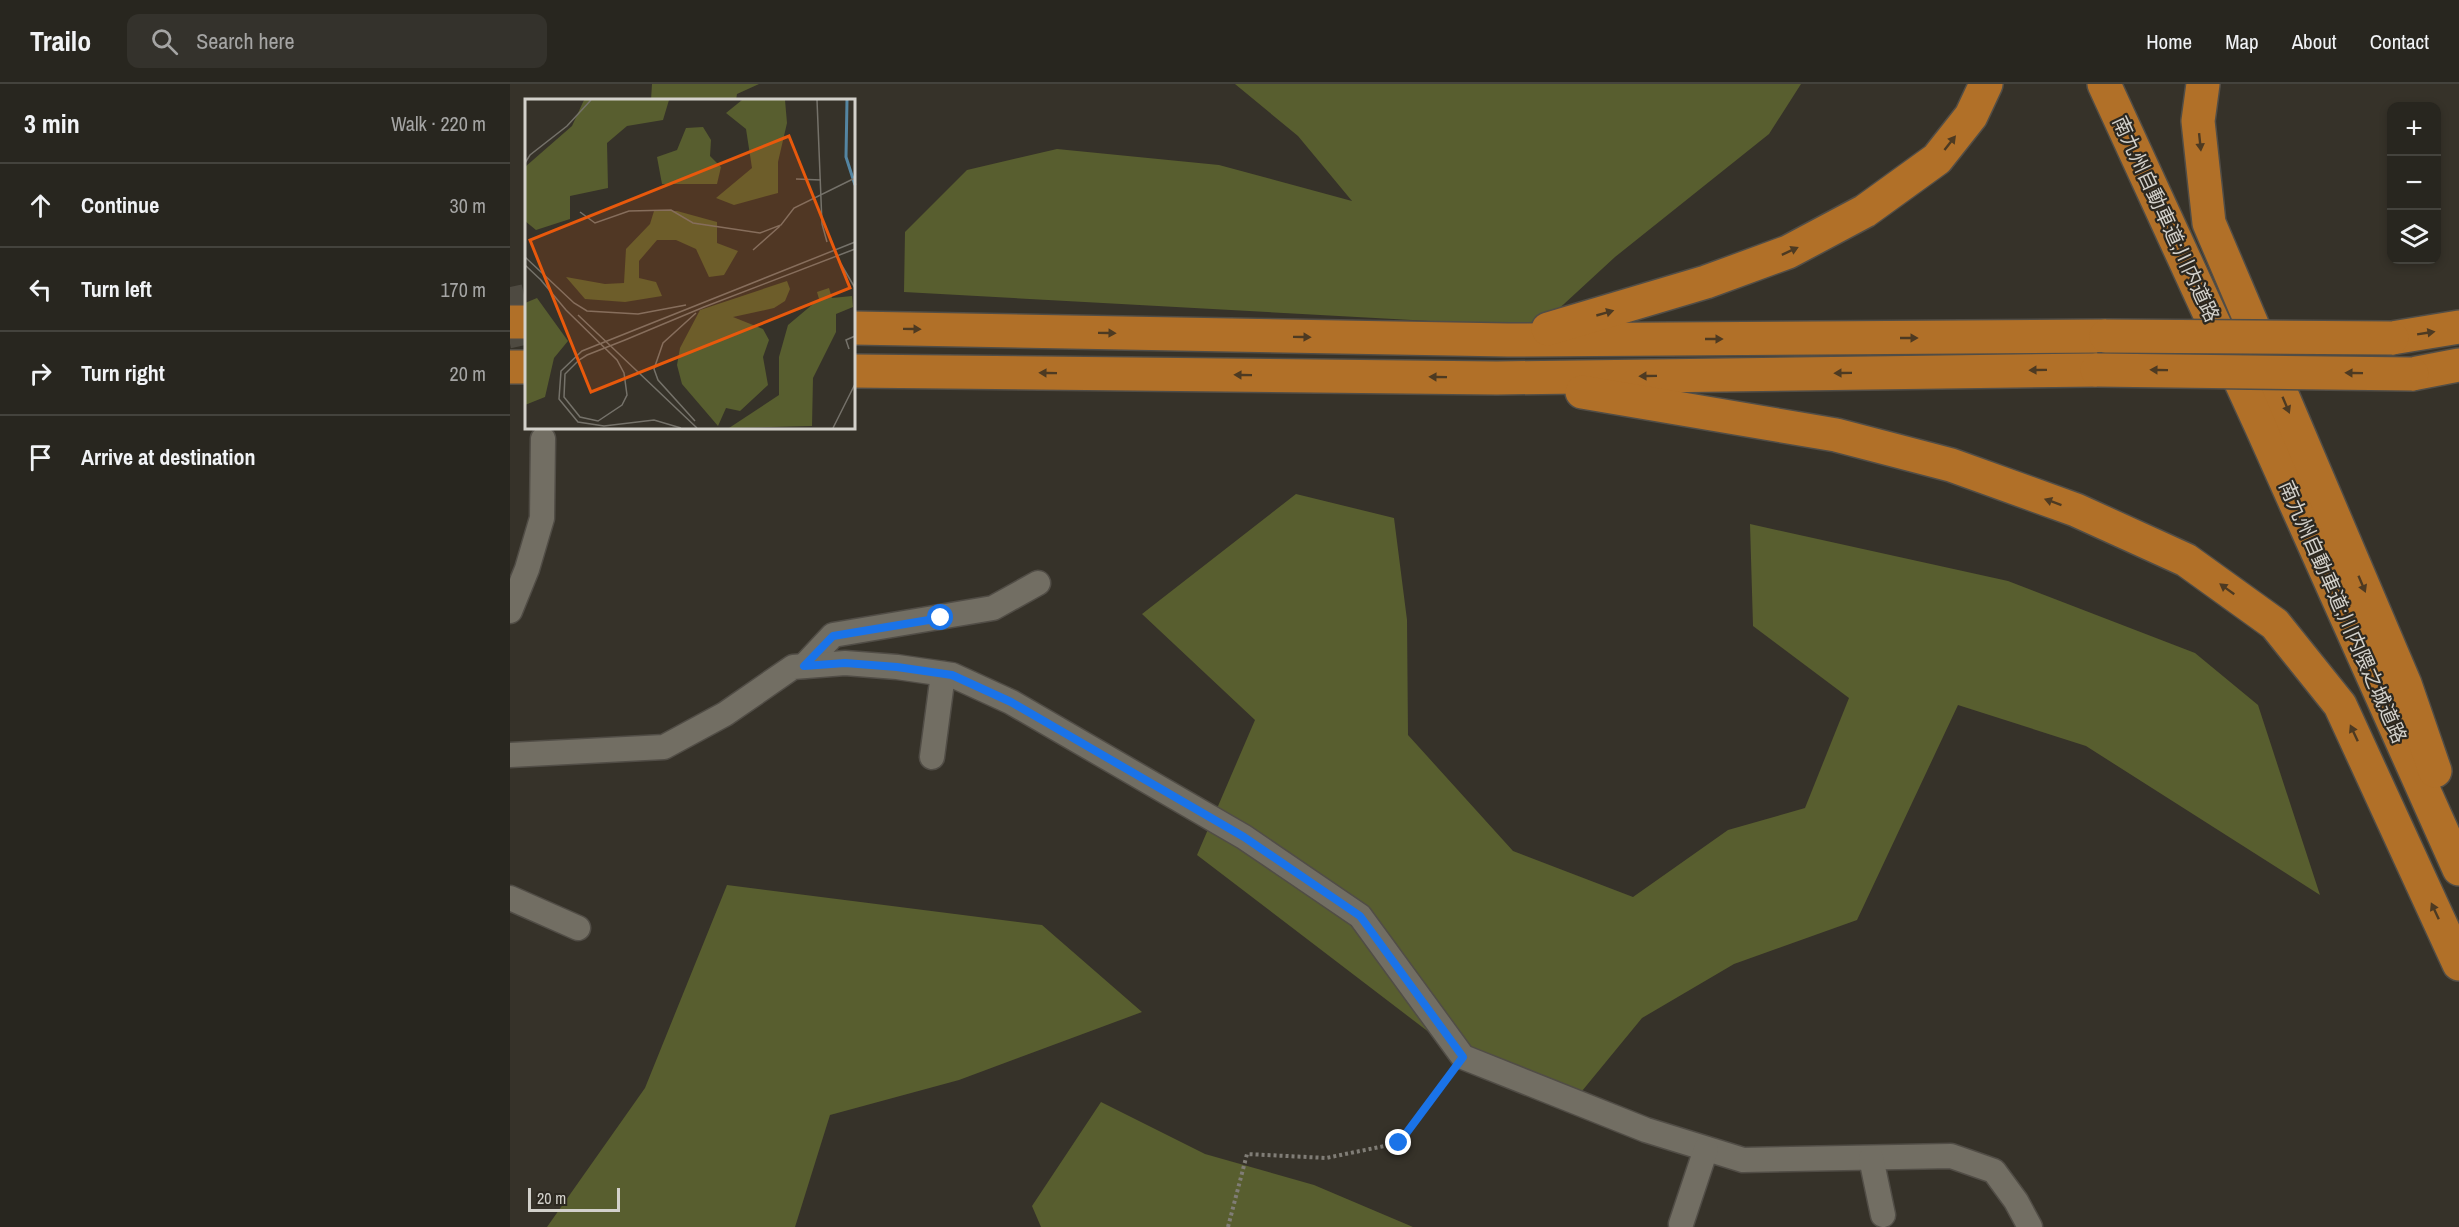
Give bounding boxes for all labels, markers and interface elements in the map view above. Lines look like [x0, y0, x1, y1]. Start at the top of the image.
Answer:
search box [127, 14, 547, 68]
text: Trailo [30, 22, 91, 60]
icon: search [148, 25, 181, 58]
text: Search here [196, 26, 295, 56]
text: Home [2146, 27, 2192, 56]
text: Map [2225, 27, 2259, 56]
text: About [2292, 27, 2337, 56]
text: Contact [2370, 27, 2429, 56]
inset map [525, 99, 855, 429]
map controls [2387, 102, 2441, 264]
button: + [2387, 102, 2441, 156]
text: 3 min [24, 106, 80, 141]
text: Walk · 220 m [391, 110, 486, 137]
street label: 南九州自動車道;川内道路 [2107, 111, 2226, 326]
one-way arrow [2195, 133, 2205, 152]
one-way arrow [1944, 135, 1956, 150]
button: − [2387, 156, 2441, 210]
icon: ahead [24, 189, 57, 222]
text: Continue [81, 190, 159, 220]
text: 30 m [450, 192, 486, 219]
button: layers [2387, 210, 2441, 264]
one-way arrow [1781, 246, 1798, 255]
icon: left [24, 273, 57, 306]
text: Turn left [81, 274, 152, 304]
text: 170 m [440, 276, 486, 303]
one-way arrow [1596, 308, 1614, 317]
one-way arrow [902, 325, 921, 334]
one-way arrow [1097, 328, 1116, 338]
one-way arrow [2416, 328, 2435, 337]
one-way arrow [1292, 332, 1311, 341]
one-way arrow [1899, 333, 1918, 343]
one-way arrow [1704, 334, 1723, 344]
icon: right [24, 357, 57, 390]
text: Turn right [81, 358, 165, 388]
text: 20 m [450, 360, 486, 387]
one-way arrow [2029, 365, 2048, 375]
one-way arrow [2149, 365, 2168, 375]
one-way arrow [1039, 368, 1058, 378]
one-way arrow [1834, 368, 1853, 378]
one-way arrow [2344, 368, 2363, 378]
one-way arrow [1234, 370, 1253, 380]
one-way arrow [1639, 371, 1658, 380]
one-way arrow [1429, 372, 1448, 382]
one-way arrow [2281, 396, 2291, 414]
icon: arrive [24, 441, 57, 474]
text: Arrive at destination [81, 442, 255, 472]
street label: 南九州自動車道;川内隈之城道路 [2273, 476, 2414, 747]
one-way arrow [2044, 496, 2062, 506]
one-way arrow [2358, 576, 2367, 593]
one-way arrow [2219, 583, 2235, 595]
route start [927, 604, 953, 630]
one-way arrow [2349, 725, 2358, 742]
one-way arrow [2430, 902, 2439, 919]
route end [1385, 1129, 1411, 1155]
scale bar [528, 1185, 620, 1212]
text: 20 m [537, 1187, 566, 1209]

